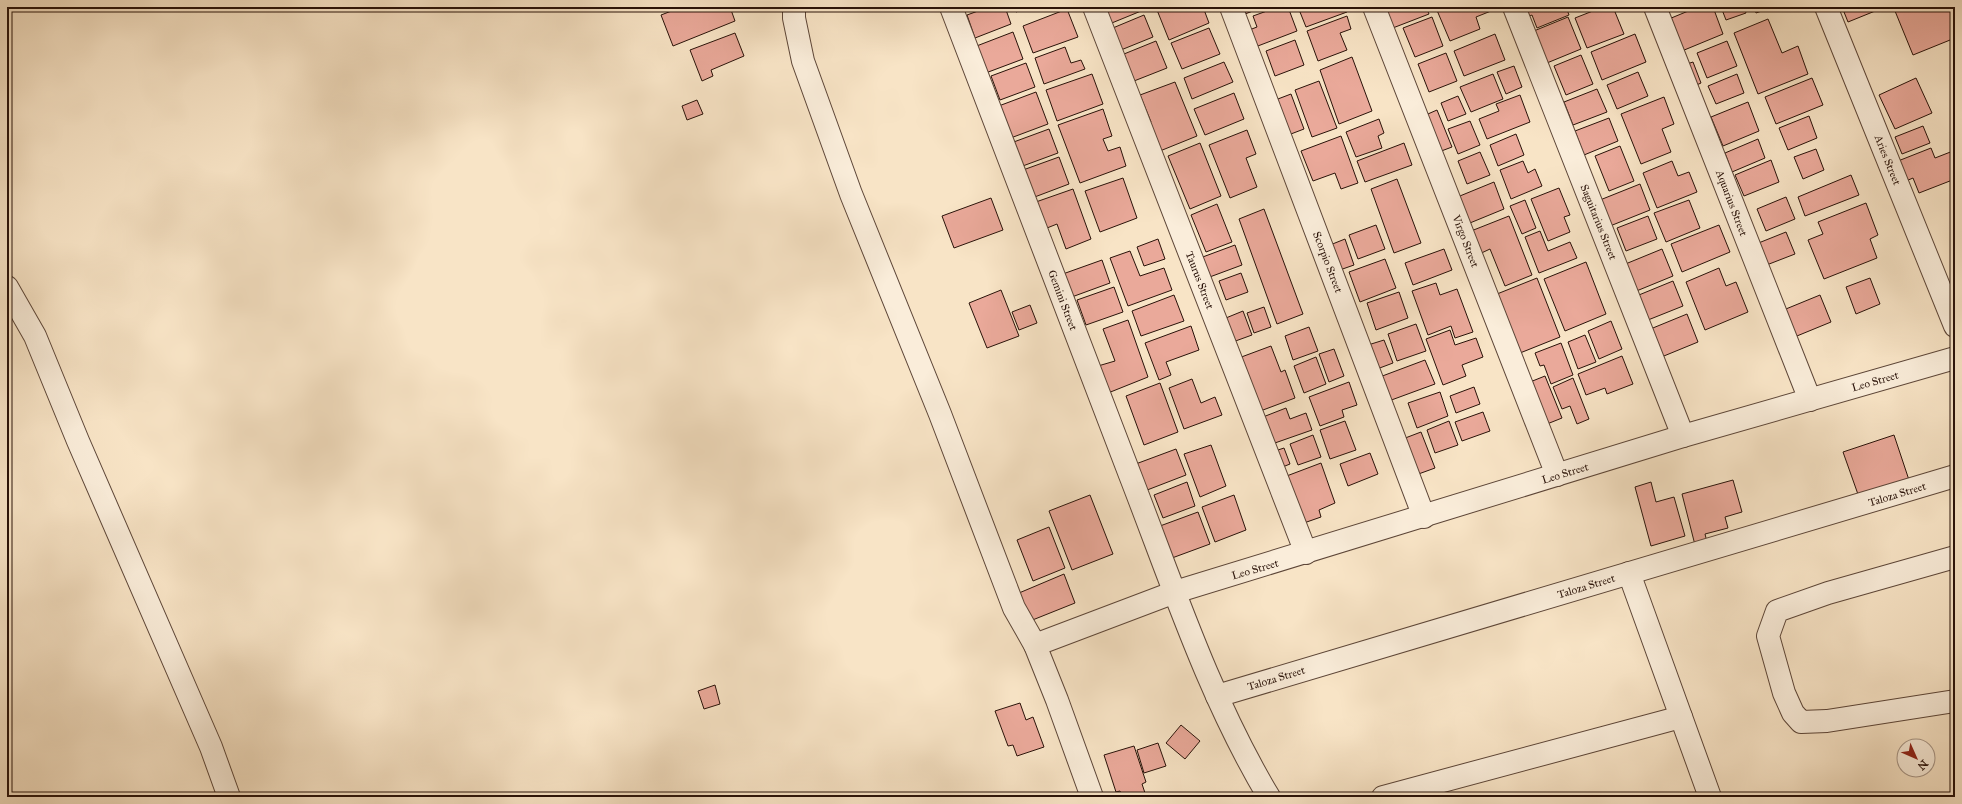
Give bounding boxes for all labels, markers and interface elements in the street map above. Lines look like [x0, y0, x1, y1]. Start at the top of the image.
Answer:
street label: Aries Street [1871, 132, 1903, 187]
street label: Aquarius Street [1712, 167, 1750, 239]
street label: Saguitarius Street [1577, 183, 1620, 262]
street label: Virgo Street [1449, 212, 1482, 269]
street label: Scorpio Street [1310, 230, 1345, 295]
street label: Taurus Street [1183, 249, 1217, 311]
street label: Gemini Street [1045, 268, 1080, 332]
street label: Leo Street [1850, 369, 1900, 394]
street label: Leo Street [1540, 460, 1590, 487]
street label: Taloza Street [1867, 480, 1928, 509]
street label: Leo Street [1230, 557, 1280, 582]
street label: Taloza Street [1556, 572, 1617, 601]
street label: Taloza Street [1246, 664, 1307, 693]
north arrow [1896, 738, 1936, 778]
text: N [1914, 757, 1931, 773]

